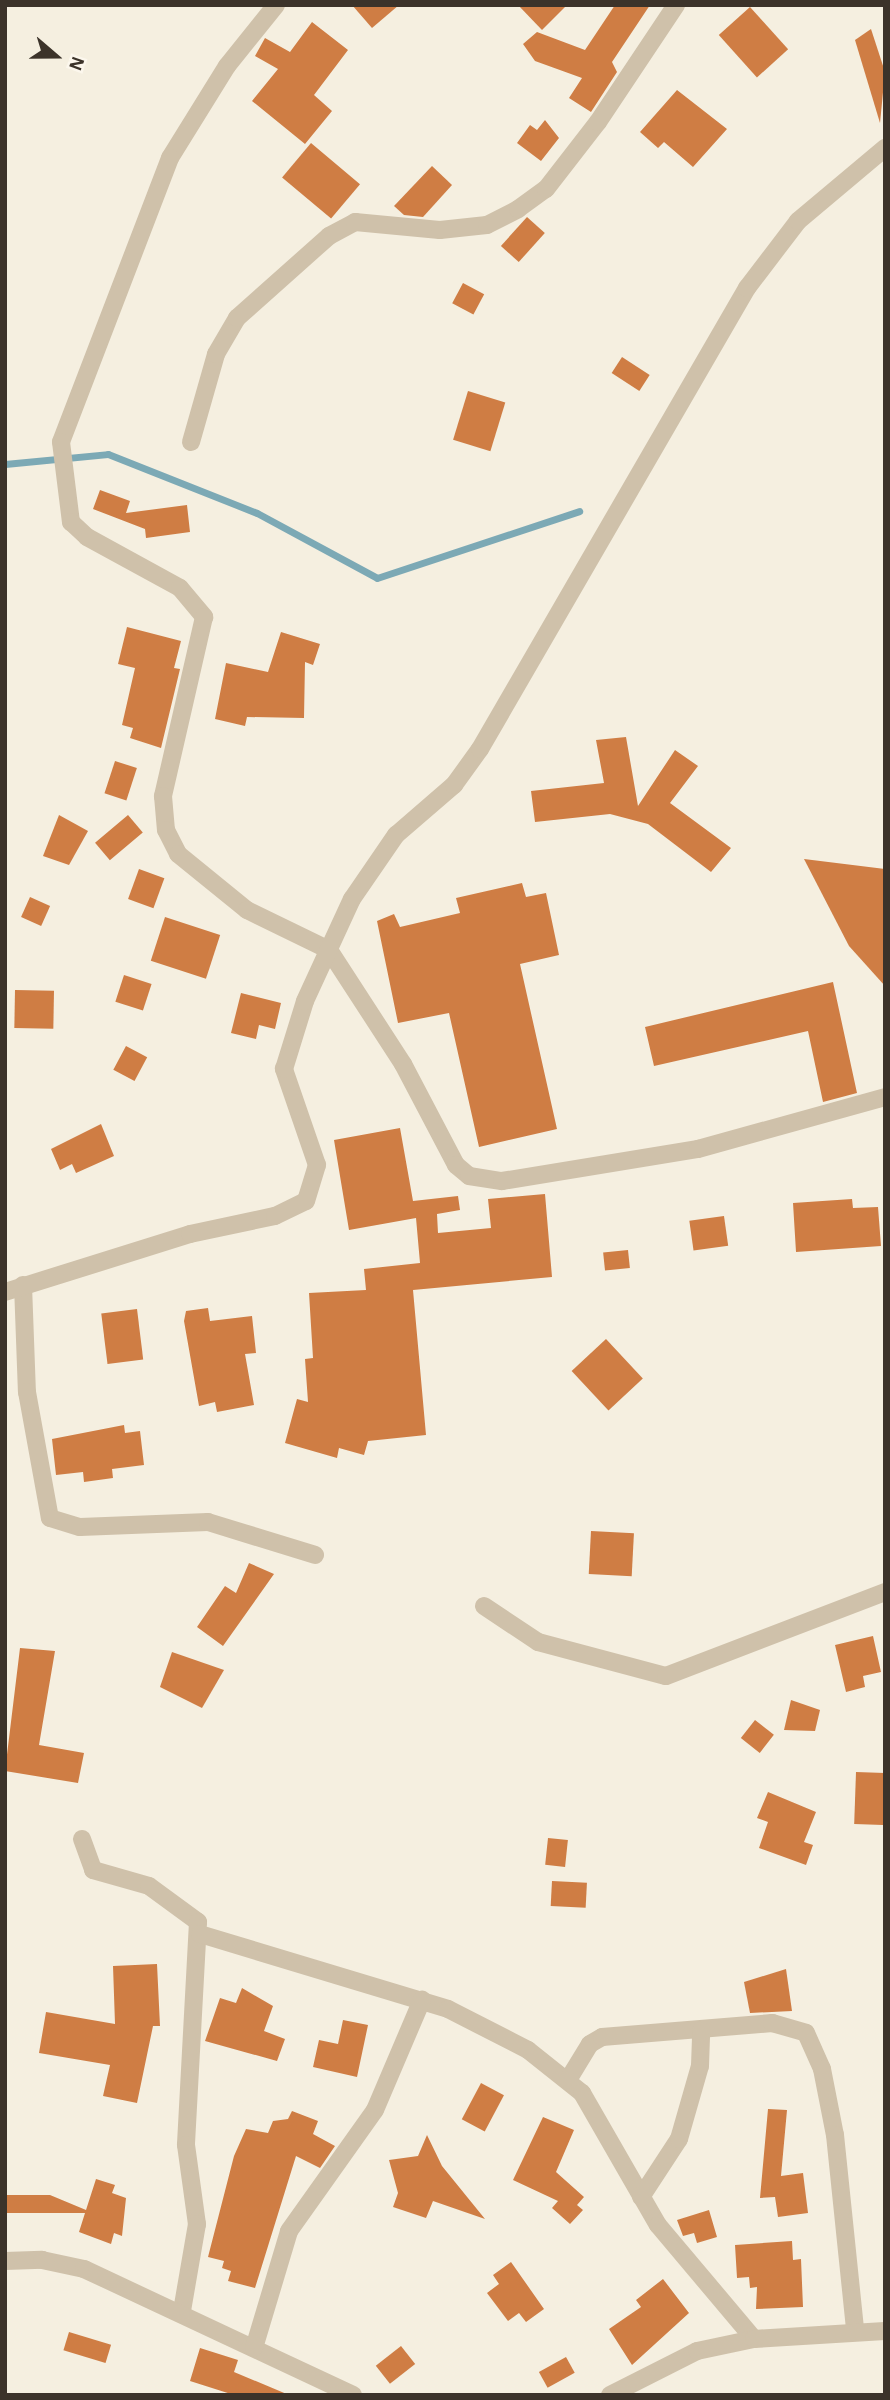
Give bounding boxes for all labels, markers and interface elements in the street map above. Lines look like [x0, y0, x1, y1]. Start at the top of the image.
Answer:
north arrow [21, 21, 91, 91]
text: N [65, 54, 87, 73]

